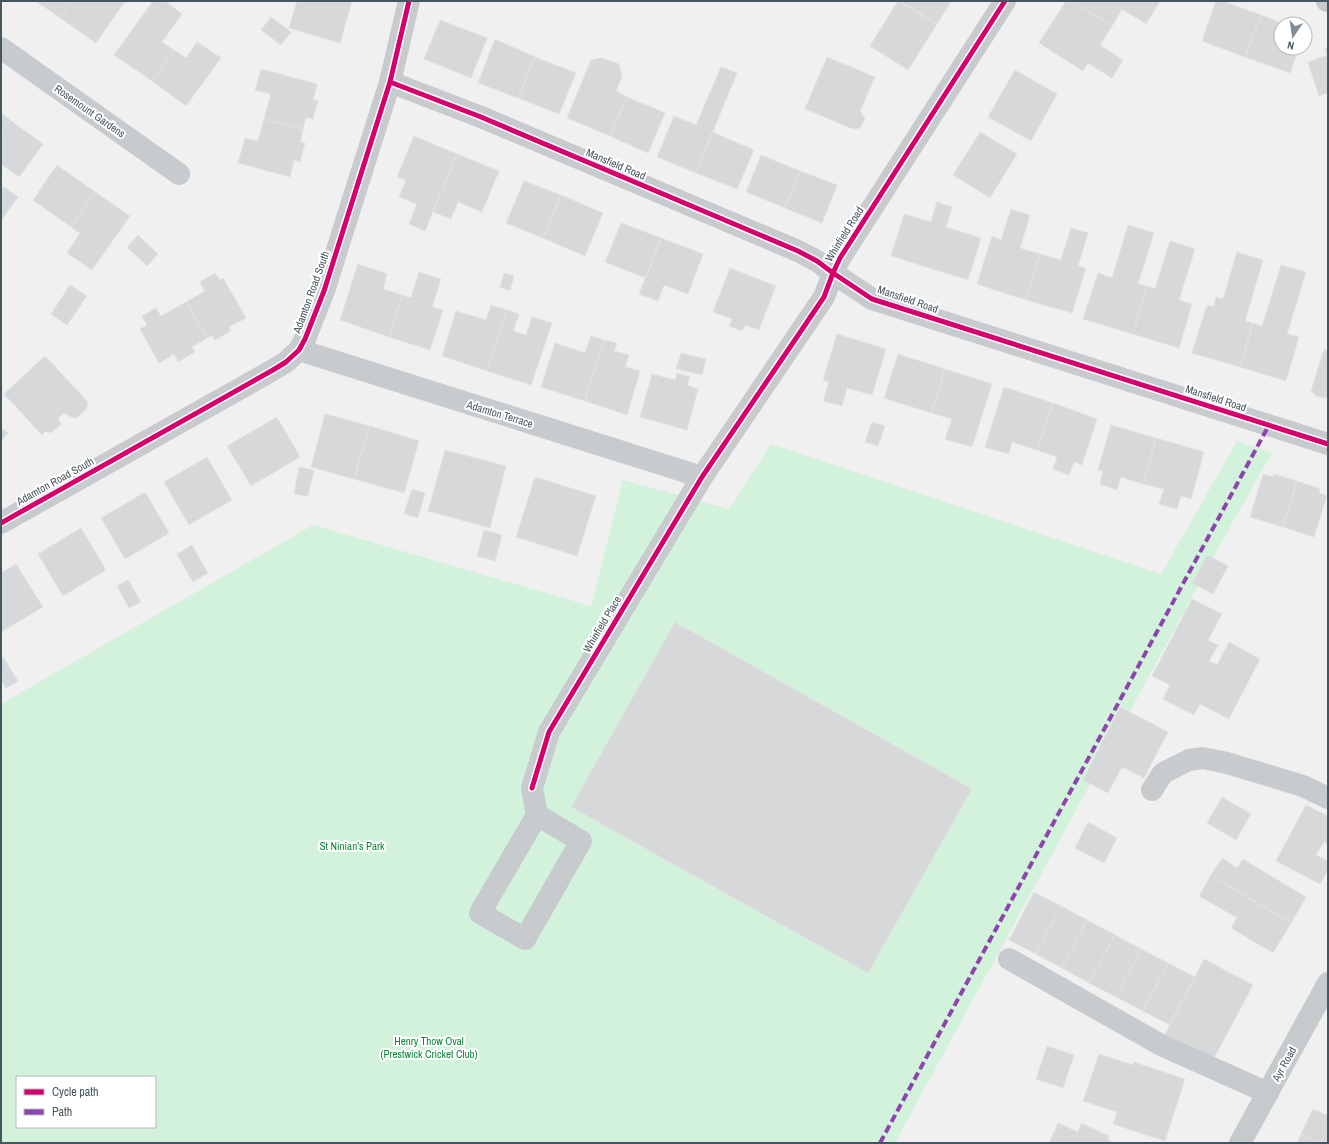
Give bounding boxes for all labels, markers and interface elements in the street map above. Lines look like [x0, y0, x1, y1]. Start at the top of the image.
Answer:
north arrow [1273, 16, 1313, 56]
text: N [1286, 38, 1295, 53]
street label: Rosemount Gardens [52, 81, 128, 141]
street label: Mansfield Road [584, 145, 648, 183]
street label: Whinfield Road [822, 204, 866, 264]
street label: Adamton Road South [289, 249, 332, 336]
street label: Mansfield Road [876, 282, 940, 316]
street label: Mansfield Road [1184, 382, 1248, 414]
street label: Adamton Terrace [464, 397, 535, 431]
street label: Adamton Road South [13, 454, 96, 509]
street label: Whinfield Place [580, 593, 624, 655]
park label: St Ninian's Park [320, 839, 385, 853]
park label: Henry Thow Oval (Prestwick Cricket Club) [380, 1034, 478, 1061]
street label: Ayr Road [1268, 1044, 1299, 1085]
legend [16, 1076, 156, 1128]
text: Cycle path [52, 1084, 99, 1100]
text: Path [52, 1104, 72, 1120]

